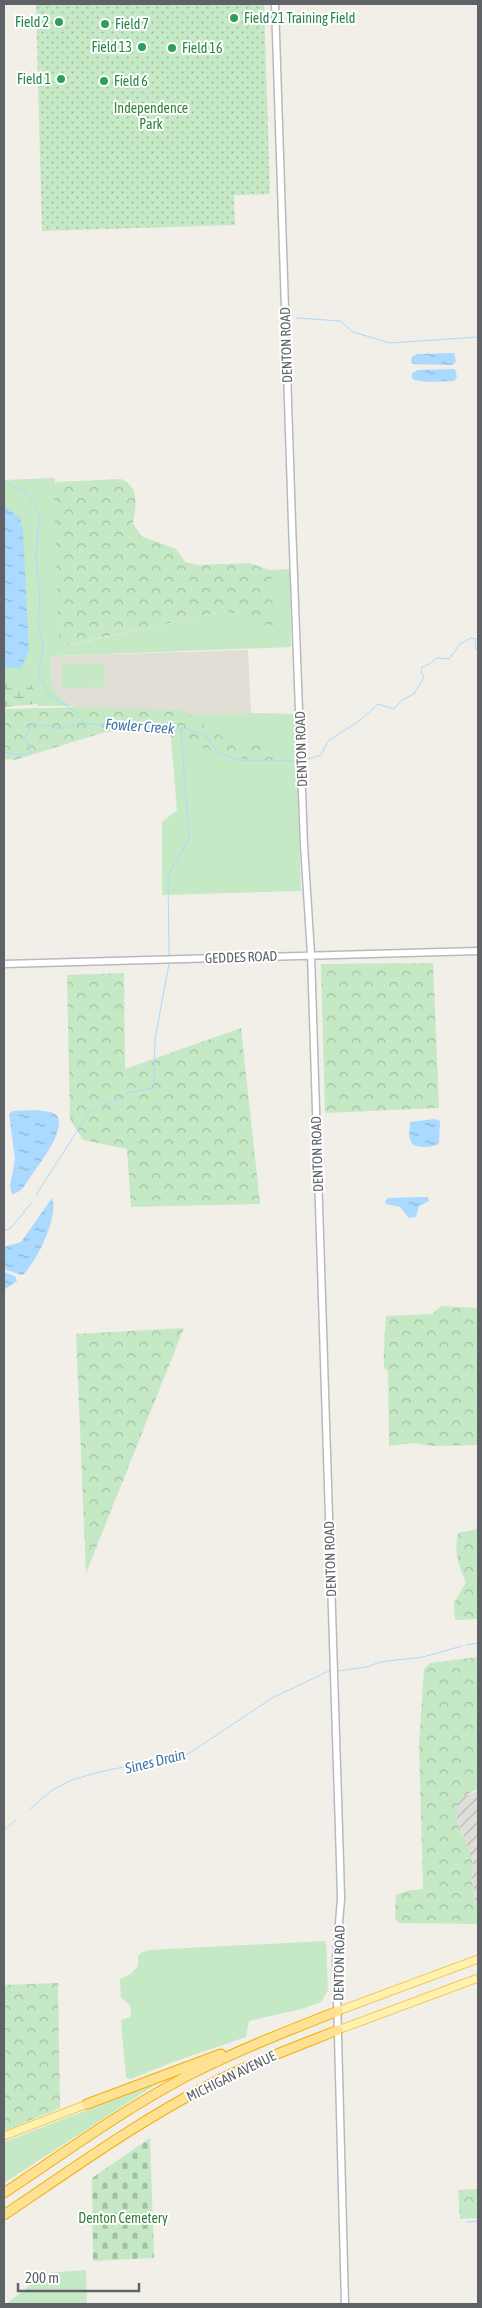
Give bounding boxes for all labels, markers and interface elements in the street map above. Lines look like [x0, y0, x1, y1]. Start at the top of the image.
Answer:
place label: Field 21 Training Field [244, 10, 355, 26]
marker: Field 21 Training Field [228, 12, 240, 24]
place label: Field 2 [15, 14, 49, 30]
marker: Field 2 [53, 16, 65, 28]
place label: Field 7 [115, 16, 149, 32]
marker: Field 7 [99, 18, 111, 30]
place label: Field 13 [91, 39, 132, 55]
place label: Field 16 [182, 40, 223, 56]
marker: Field 13 [136, 41, 148, 53]
marker: Field 16 [166, 42, 178, 54]
place label: Field 1 [17, 71, 51, 87]
marker: Field 1 [55, 73, 67, 85]
place label: Field 6 [114, 73, 148, 89]
marker: Field 6 [98, 75, 110, 87]
park label: Independence Park [114, 100, 188, 132]
street label: DENTON ROAD [277, 307, 295, 383]
street label: DENTON ROAD [292, 711, 310, 787]
water label: Fowler Creek [105, 715, 176, 737]
street label: GEDDES ROAD [204, 948, 278, 966]
street label: DENTON ROAD [308, 1116, 326, 1192]
street label: DENTON ROAD [321, 1521, 339, 1597]
water label: Sines Drain [122, 1745, 187, 1777]
street label: DENTON ROAD [330, 1925, 348, 2001]
street label: MICHIGAN AVENUE [184, 2047, 278, 2105]
park label: Denton Cemetery [78, 2210, 168, 2226]
scale bar [18, 2260, 139, 2292]
text: 200 m [25, 2269, 59, 2286]

